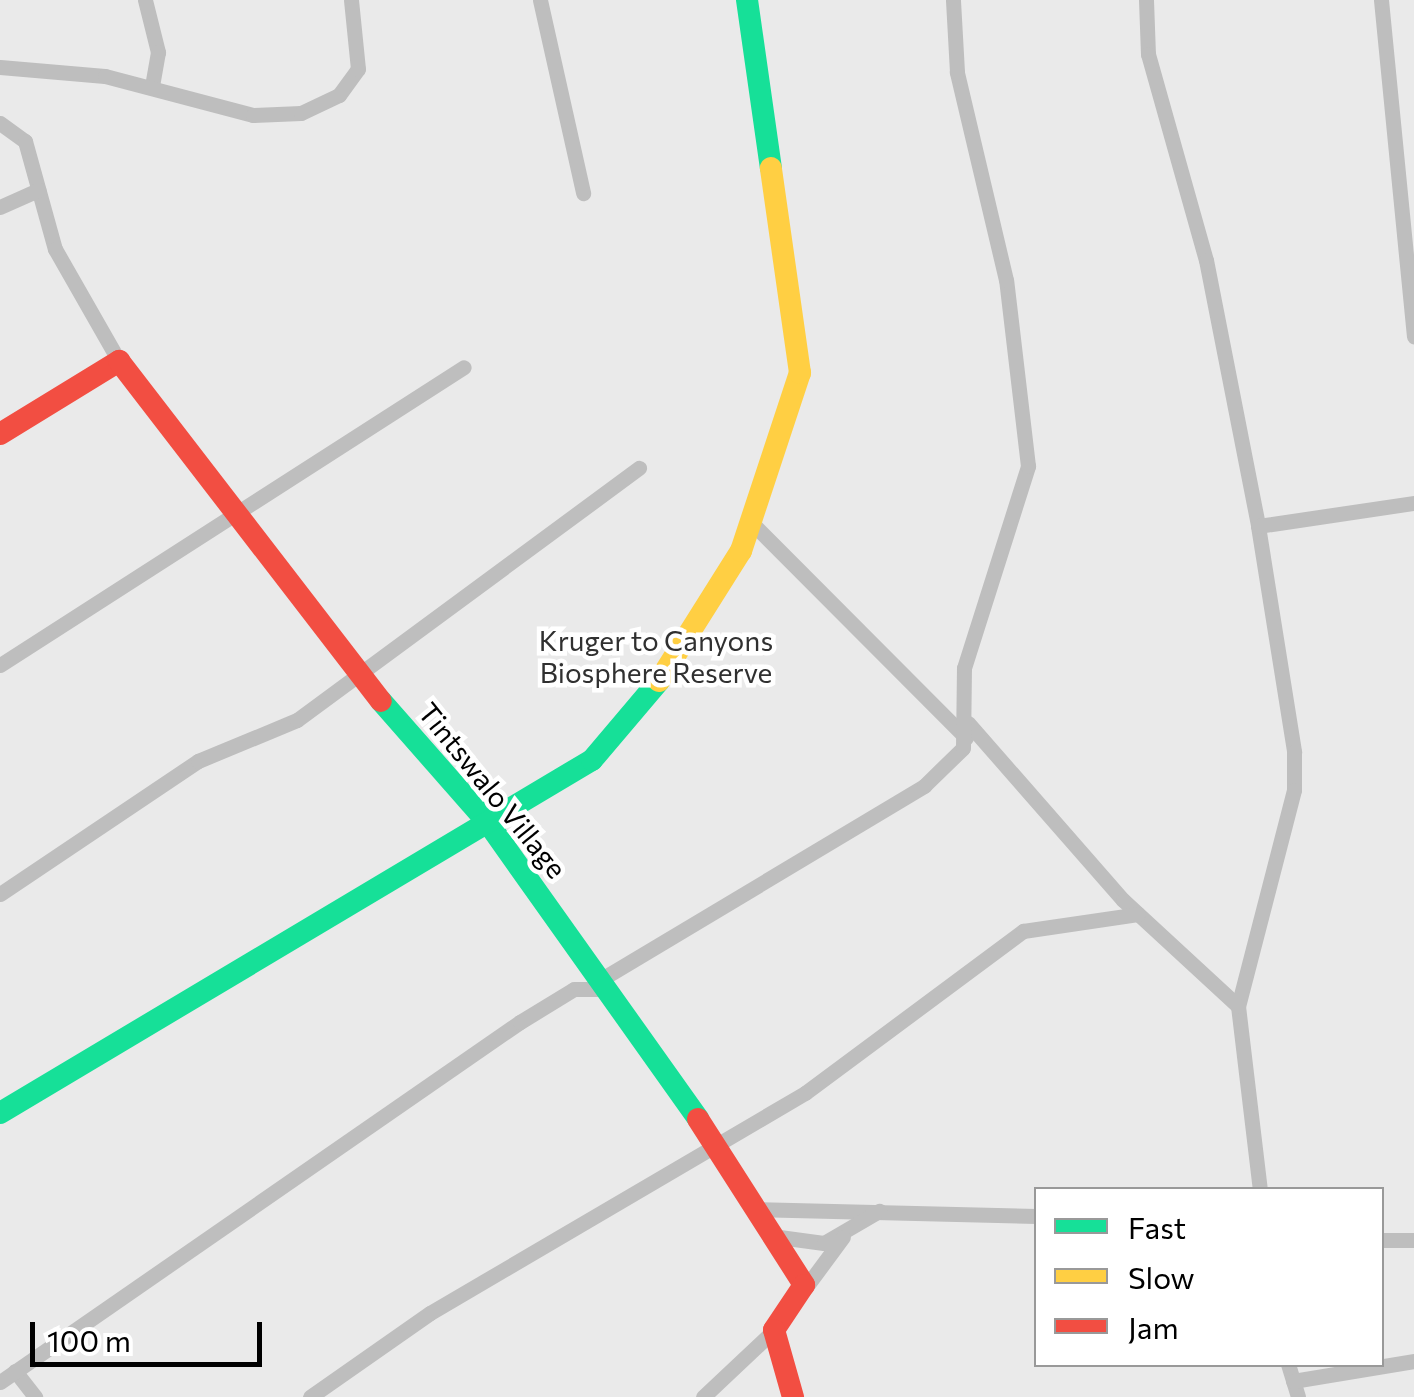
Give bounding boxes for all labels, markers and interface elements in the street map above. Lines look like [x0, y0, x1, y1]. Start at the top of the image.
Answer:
park label: Kruger to Canyons Biosphere Reserve [539, 623, 773, 689]
street label: Tintswalo Village [412, 695, 574, 885]
legend [1034, 1187, 1384, 1367]
text: Fast [1128, 1208, 1186, 1245]
text: Slow [1128, 1258, 1195, 1295]
scale bar [35, 1302, 268, 1364]
text: Jam [1128, 1308, 1179, 1345]
text: 100 m [47, 1321, 131, 1358]

